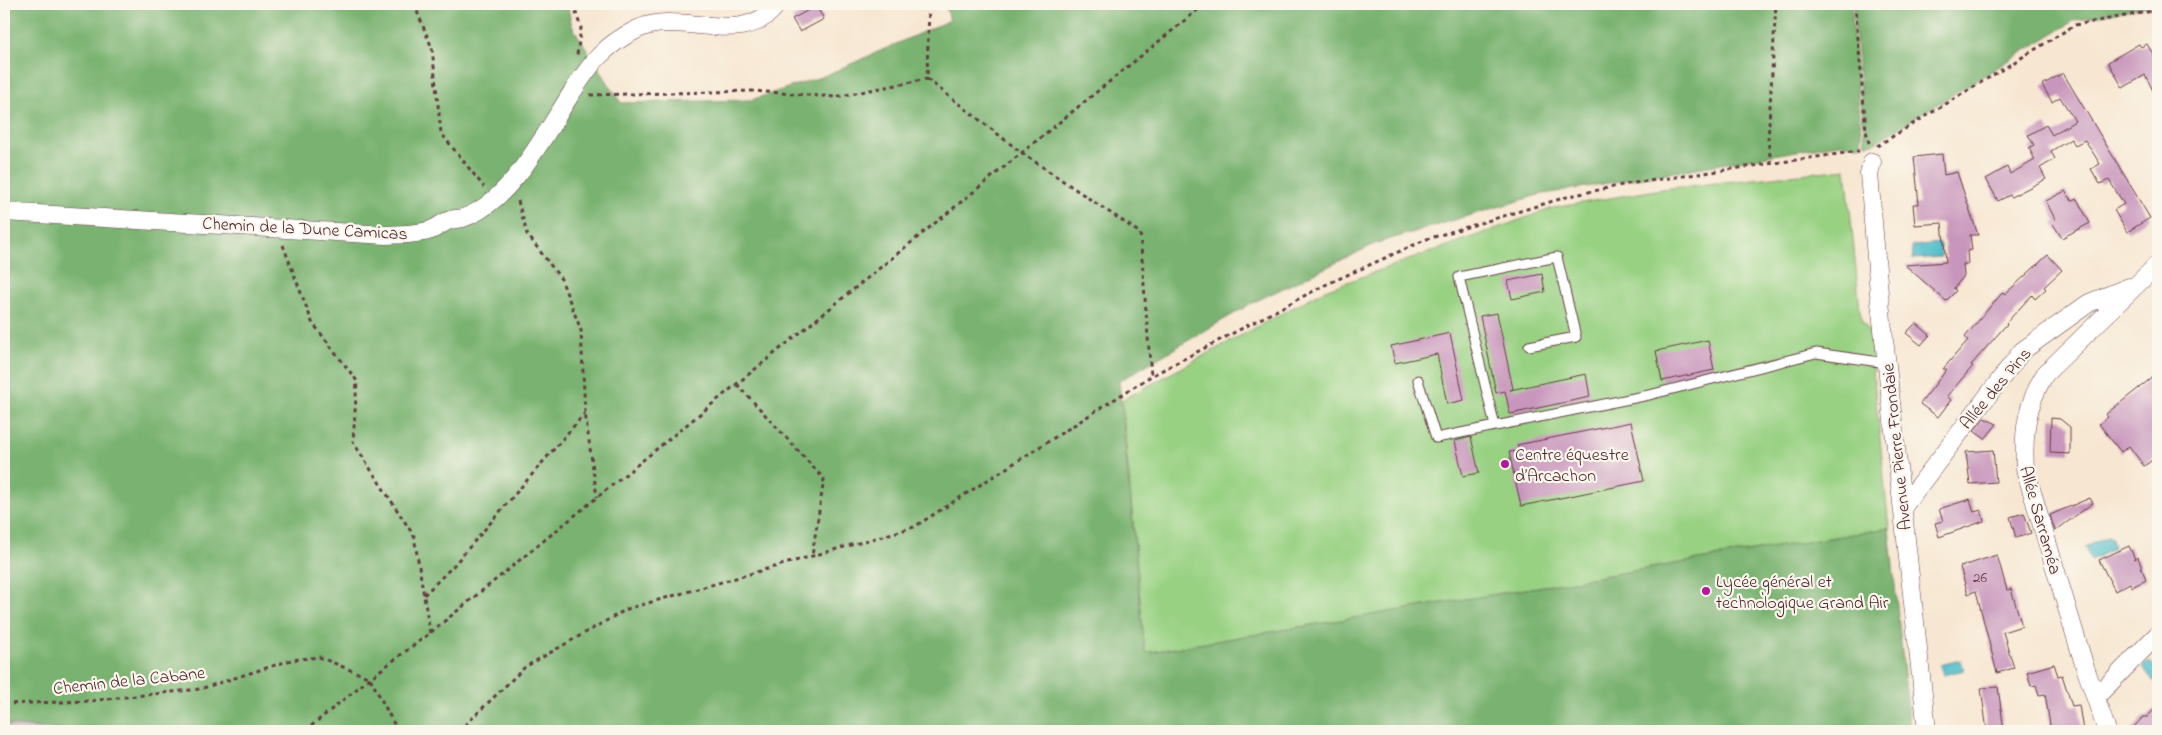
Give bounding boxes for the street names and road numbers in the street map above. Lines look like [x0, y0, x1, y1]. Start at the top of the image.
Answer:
street label: Chemin de la Dune Camicas [202, 212, 408, 248]
street label: Allée des Pins [1954, 343, 2039, 436]
street label: Avenue Pierre Frondaie [1876, 361, 1920, 532]
street label: Allée Sarraméa [2011, 463, 2067, 578]
street label: Chemin de la Cabane [52, 661, 207, 703]

